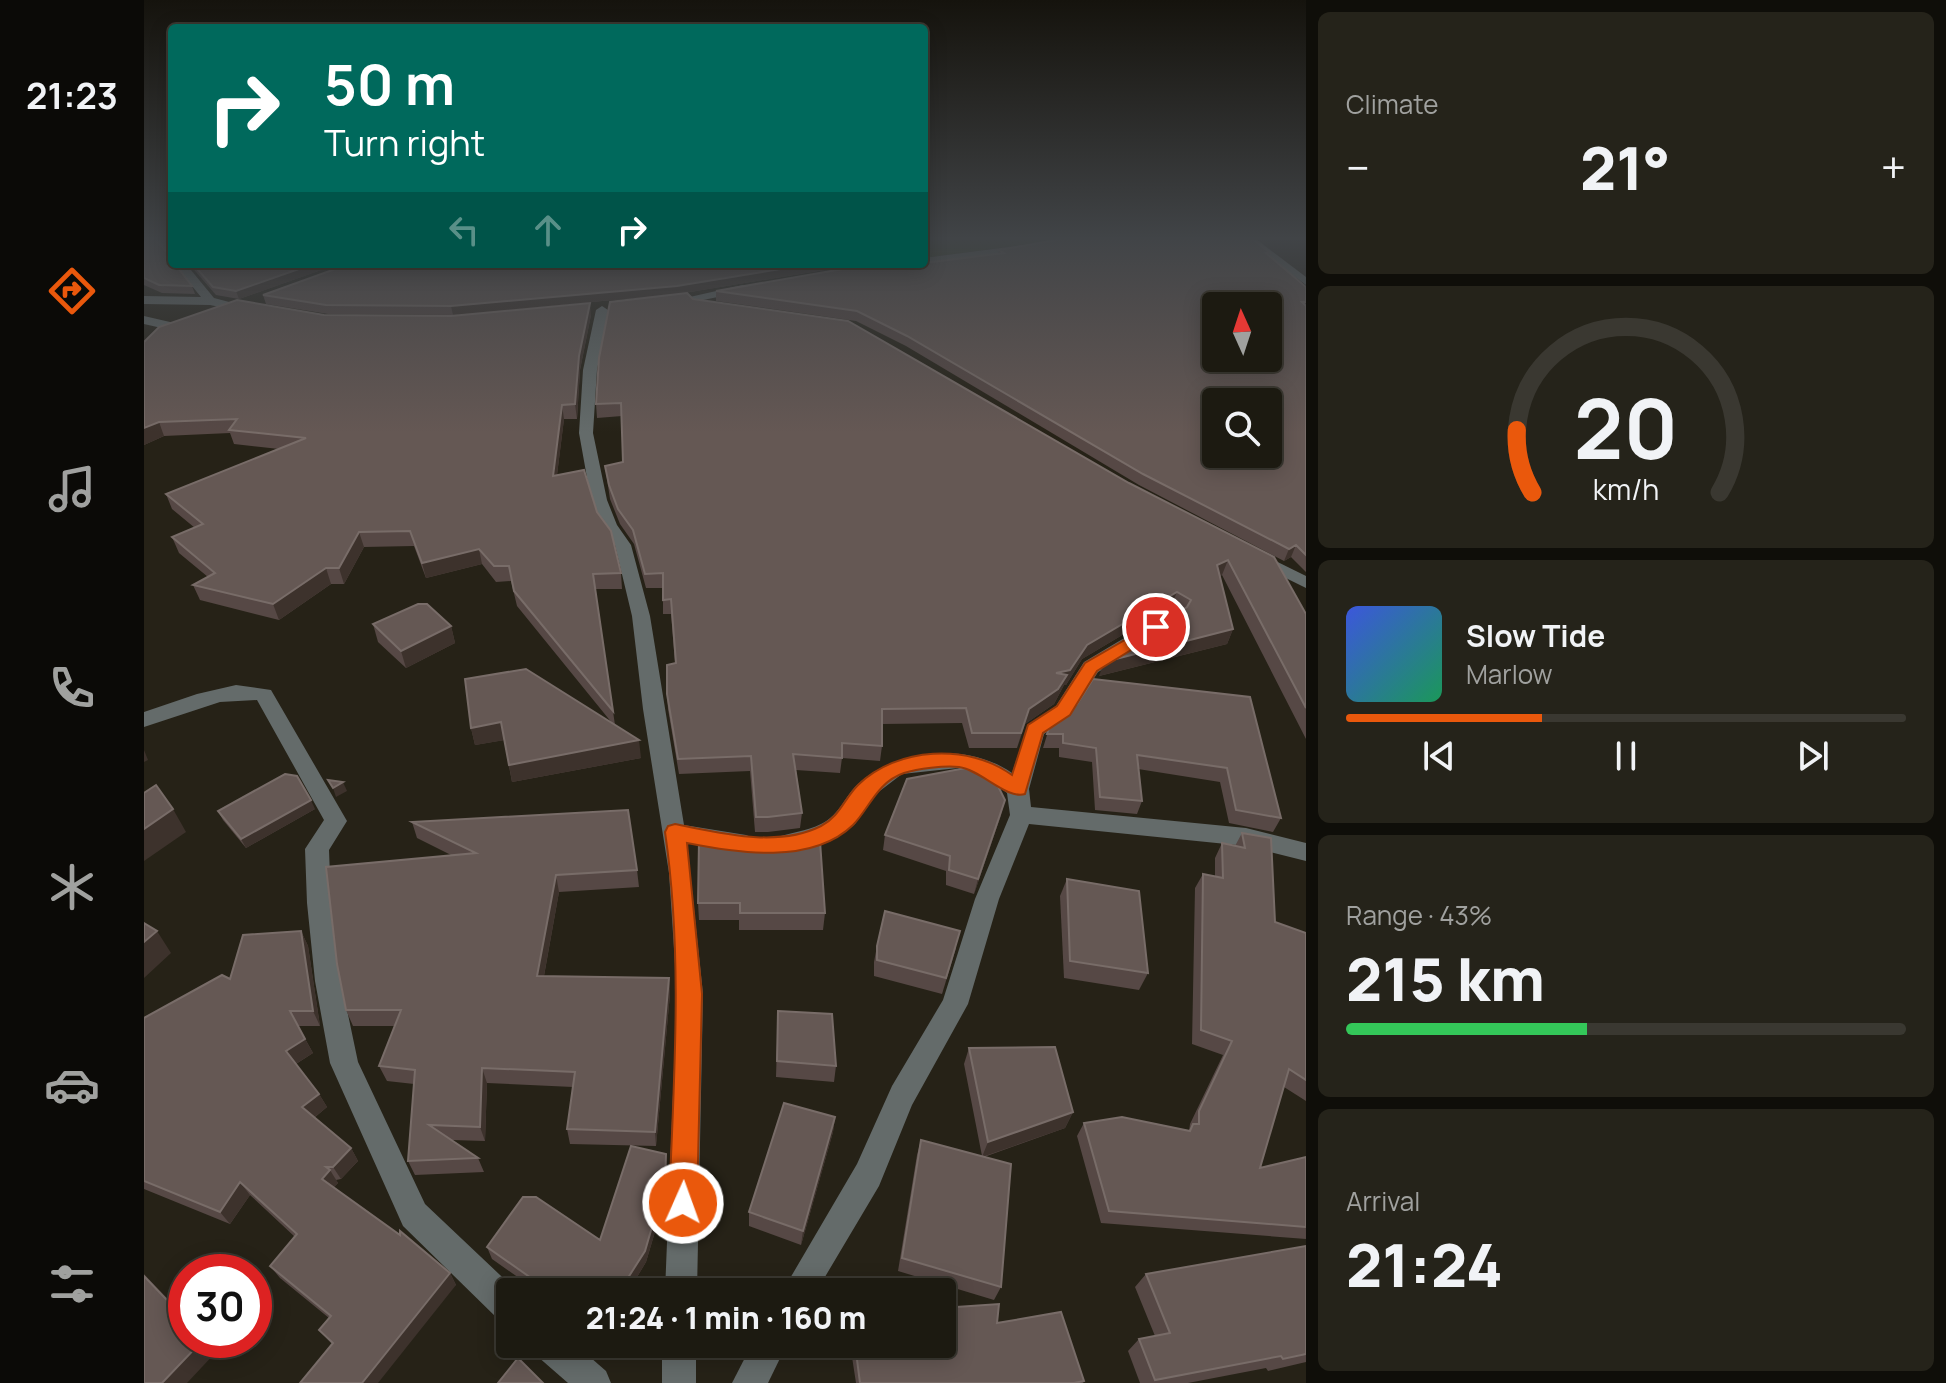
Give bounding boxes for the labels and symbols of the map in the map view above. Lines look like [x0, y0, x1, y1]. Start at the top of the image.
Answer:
north arrow [1202, 292, 1282, 372]
pin [1122, 593, 1190, 661]
position arrow [641, 1161, 725, 1245]
speed limit sign: 30 [168, 1254, 272, 1358]

